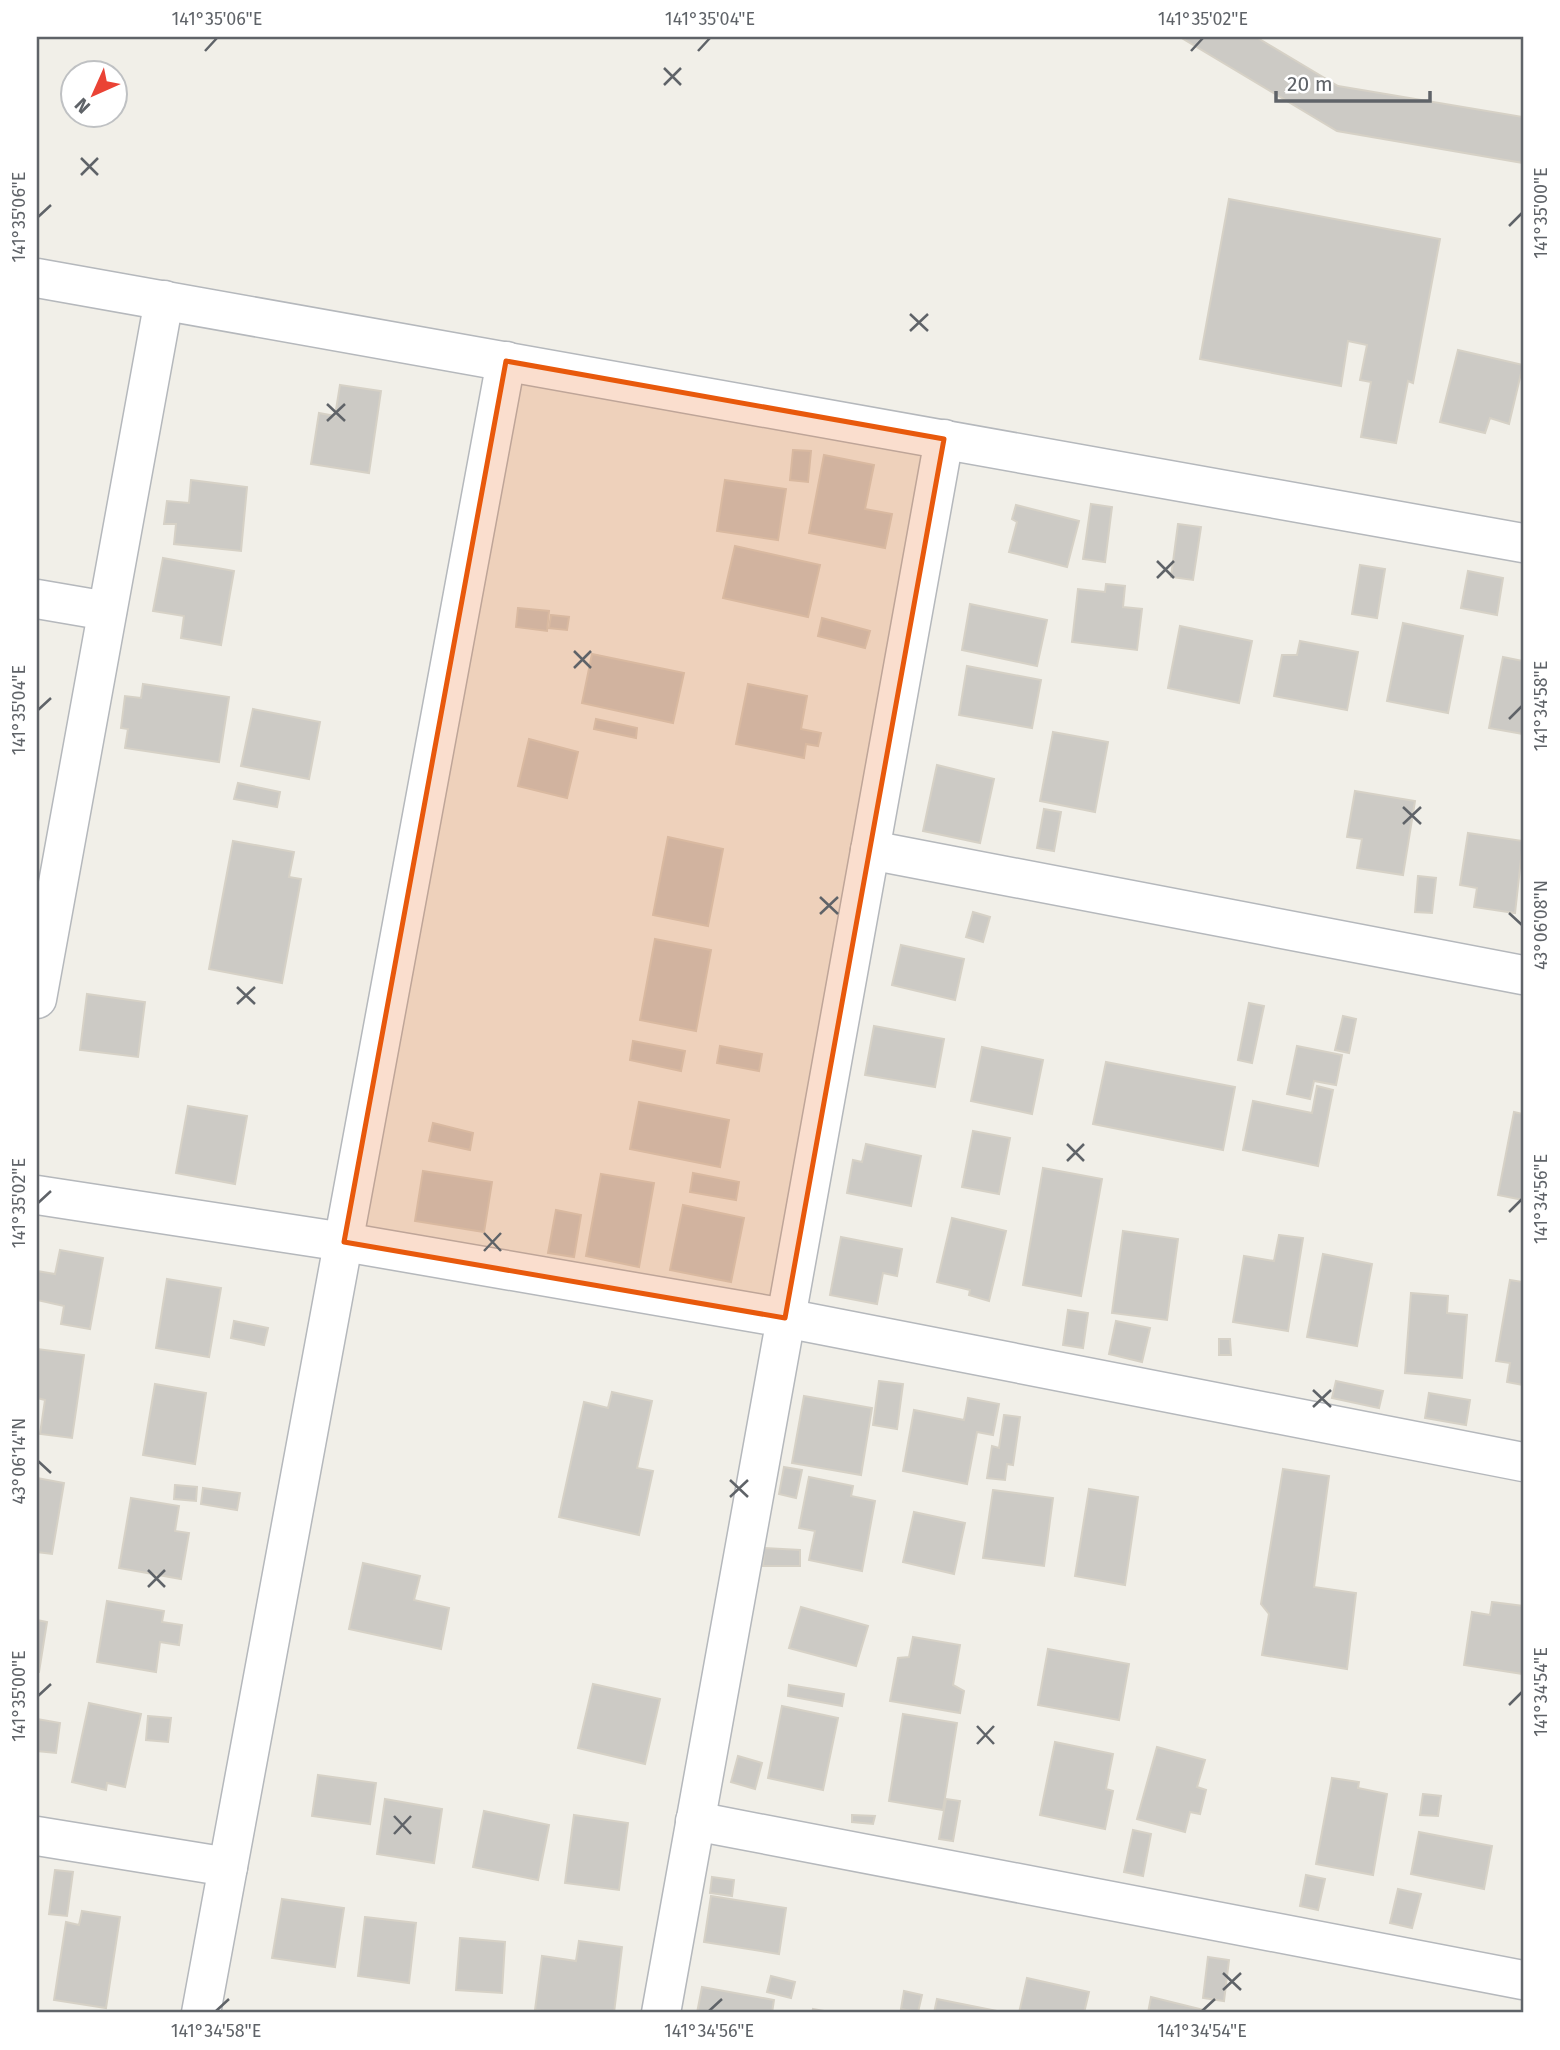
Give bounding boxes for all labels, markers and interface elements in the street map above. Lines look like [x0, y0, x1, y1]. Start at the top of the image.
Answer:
text: 141°35'06"E [172, 8, 262, 30]
text: 141°35'04"E [665, 8, 755, 30]
text: 141°35'02"E [1158, 8, 1248, 30]
north arrow [60, 60, 130, 130]
scale bar [1276, 60, 1430, 104]
text: 20 m [1287, 71, 1333, 97]
text: N [70, 93, 95, 118]
text: 141°35'00"E [1530, 167, 1552, 259]
text: 141°35'06"E [8, 172, 30, 262]
text: 141°34'58"E [1530, 661, 1552, 751]
text: 141°35'04"E [8, 665, 30, 755]
text: 43°06'08"N [1530, 880, 1552, 970]
text: 141°34'56"E [1530, 1154, 1552, 1244]
text: 141°35'02"E [8, 1158, 30, 1248]
text: 43°06'14"N [8, 1418, 30, 1504]
text: 141°34'54"E [1530, 1647, 1552, 1737]
text: 141°35'00"E [8, 1650, 30, 1742]
text: 141°34'58"E [171, 2020, 261, 2042]
text: 141°34'56"E [664, 2020, 754, 2042]
text: 141°34'54"E [1157, 2020, 1247, 2042]

